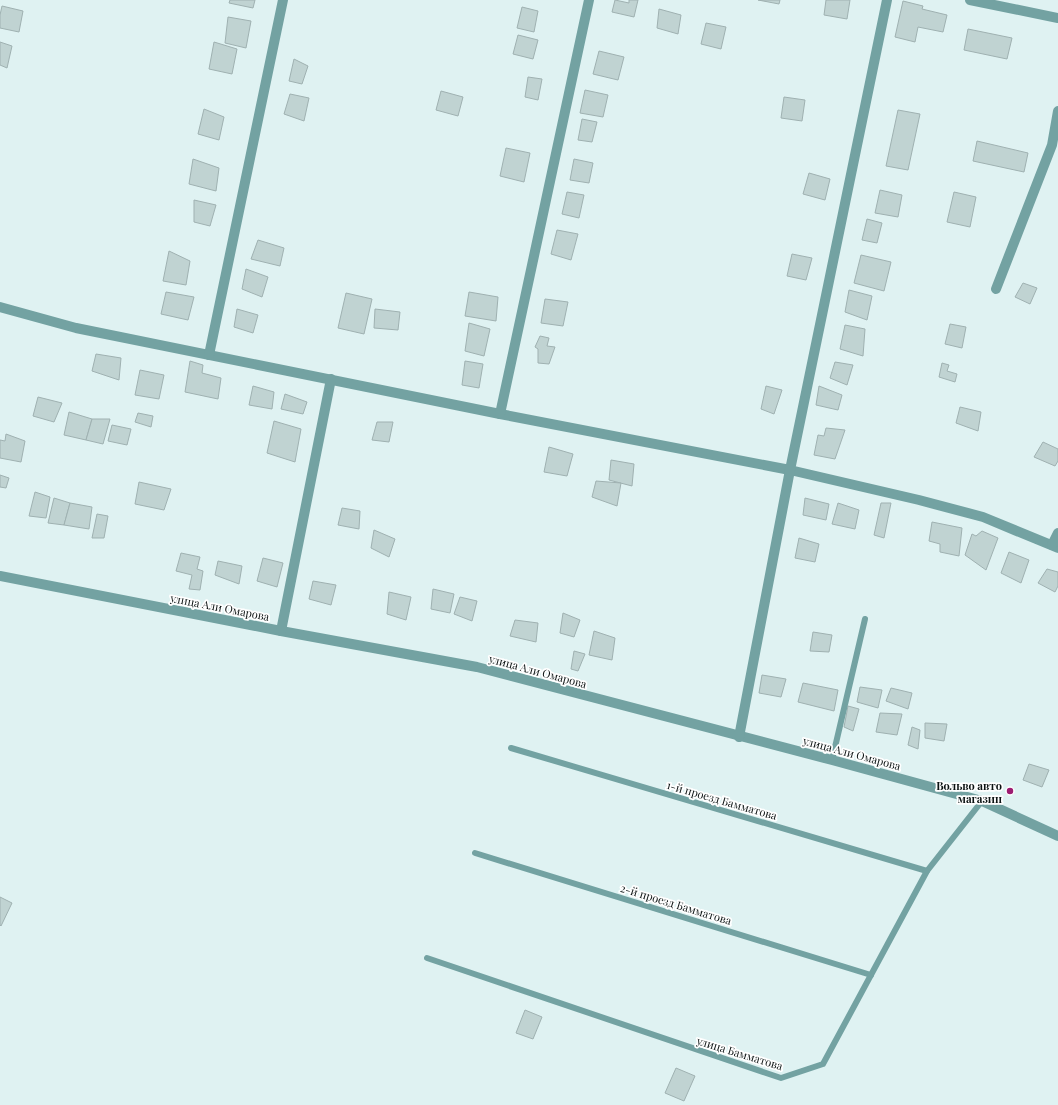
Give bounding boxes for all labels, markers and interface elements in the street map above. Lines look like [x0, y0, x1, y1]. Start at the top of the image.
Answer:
street label: улица Али Омарова [168, 590, 271, 624]
street label: улица Али Омарова [487, 650, 589, 691]
street label: улица Али Омарова [801, 732, 903, 773]
street label: 1-й проезд Бамматова [665, 777, 779, 823]
place label: Вольво авто магазин [936, 778, 1002, 806]
marker: Вольво авто магазин [1005, 786, 1015, 796]
street label: 2-й проезд Бамматова [619, 880, 734, 928]
street label: улица Бамматова [694, 1032, 785, 1073]

